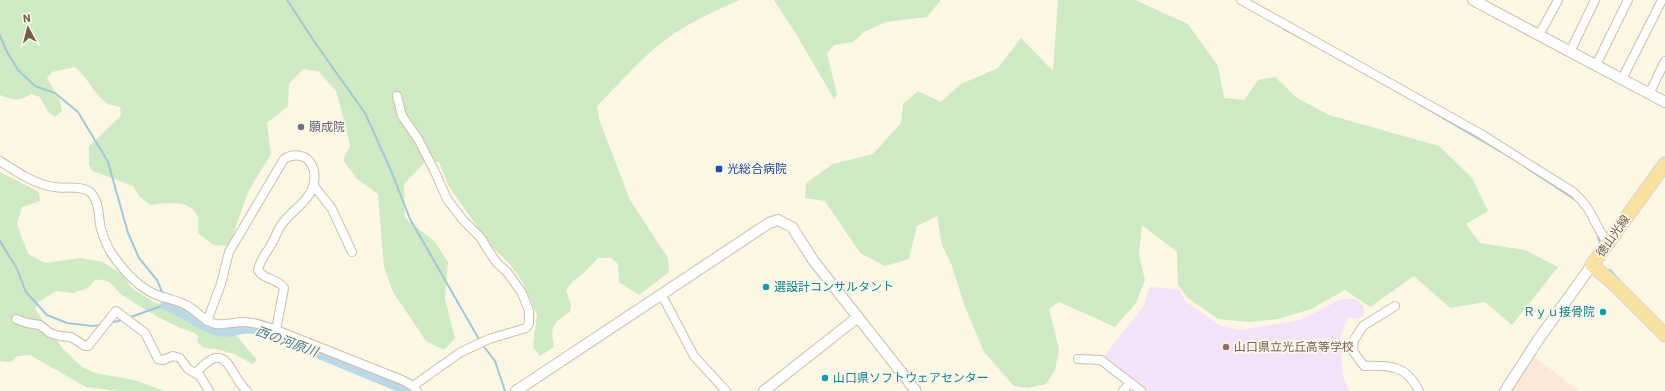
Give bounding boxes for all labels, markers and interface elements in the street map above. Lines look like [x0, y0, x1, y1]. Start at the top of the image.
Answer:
north arrow [8, 8, 48, 48]
text: N [22, 11, 32, 26]
place label: 願成院 [309, 119, 345, 134]
marker: 願成院 [296, 122, 306, 132]
place label: 光総合病院 [727, 161, 787, 176]
marker: 光総合病院 [714, 164, 724, 174]
street label: 徳山光線 [1593, 212, 1633, 260]
place label: 選設計コンサルタント [774, 279, 894, 294]
marker: 選設計コンサルタント [761, 282, 771, 292]
place label: Ｒｙｕ接骨院 [1523, 304, 1595, 319]
marker: Ｒｙｕ接骨院 [1598, 307, 1608, 317]
water label: 西の河原川 [253, 322, 322, 361]
place label: 山口県立光丘高等学校 [1234, 339, 1354, 354]
marker: 山口県立光丘高等学校 [1221, 342, 1231, 352]
place label: 山口県ソフトウェアセンター [833, 370, 989, 385]
marker: 山口県ソフトウェアセンター [820, 373, 830, 383]

